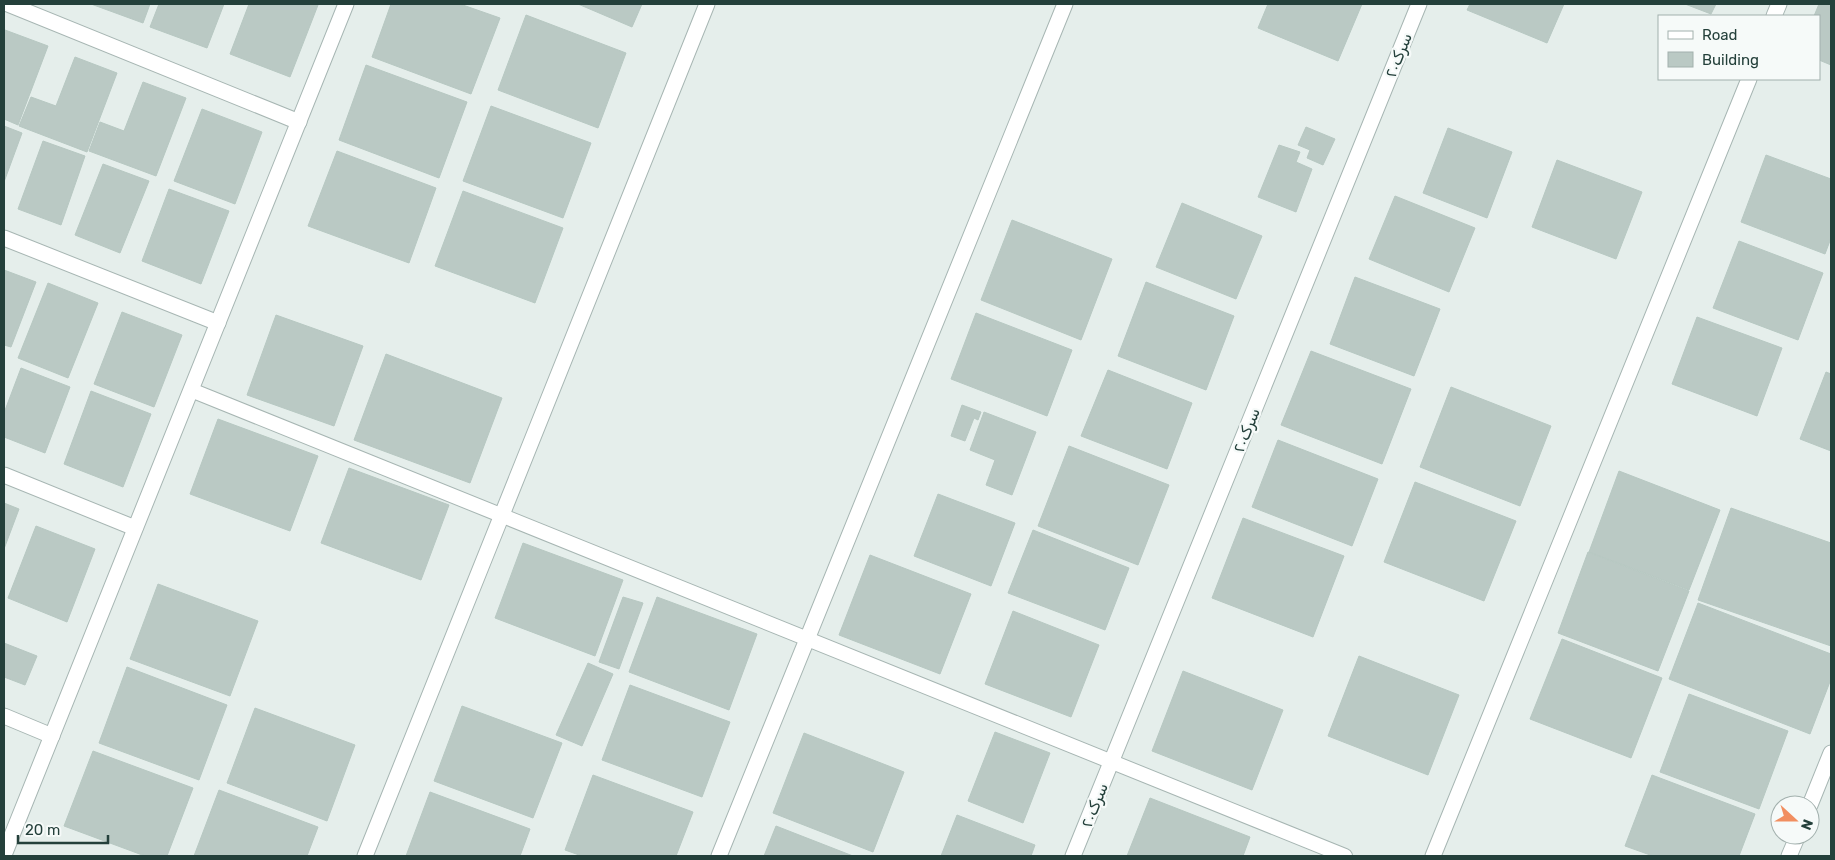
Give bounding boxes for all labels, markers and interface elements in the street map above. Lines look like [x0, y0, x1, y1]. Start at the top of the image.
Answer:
legend [1658, 15, 1820, 80]
text: Road [1702, 26, 1738, 44]
street label: سرک۲۰ [1381, 30, 1417, 81]
text: Building [1702, 51, 1759, 69]
street label: سرک۲۰ [1229, 405, 1265, 456]
street label: سرک۲۰ [1077, 780, 1113, 831]
north arrow [1770, 795, 1820, 845]
scale bar [18, 812, 108, 844]
text: N [1797, 817, 1816, 832]
text: 20 m [25, 821, 60, 839]

